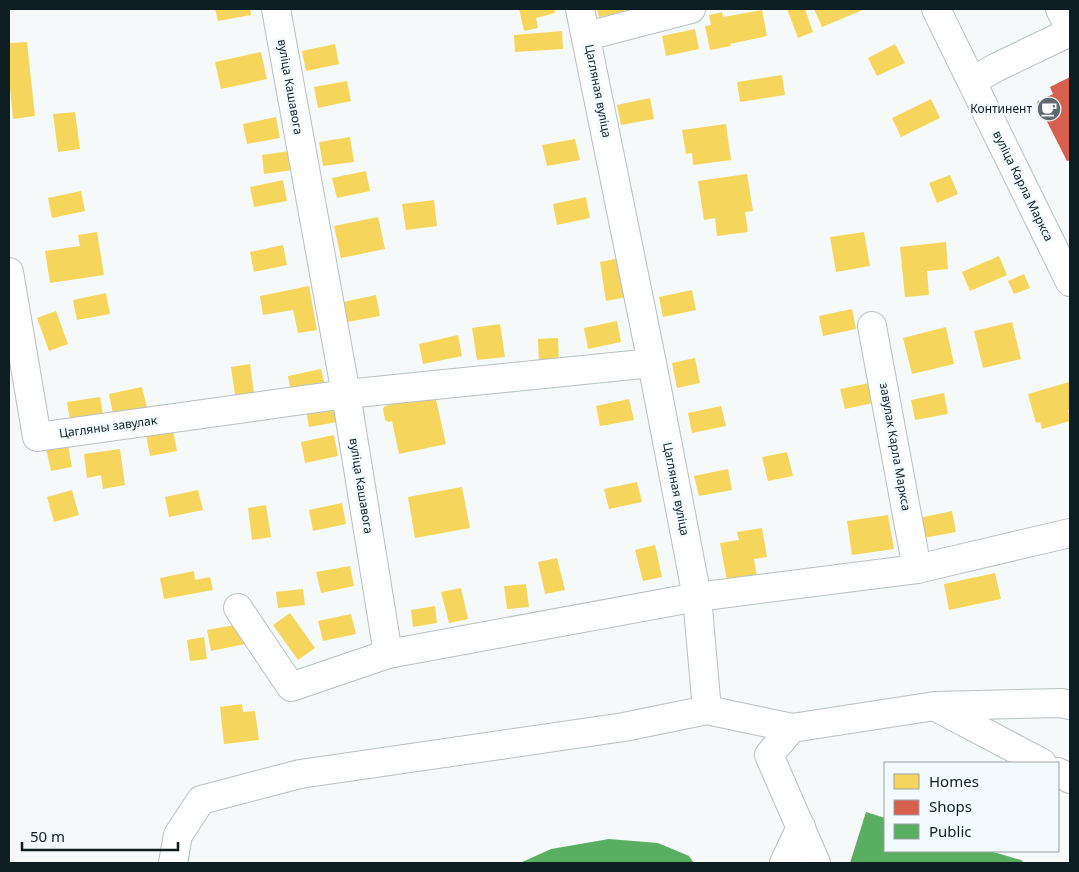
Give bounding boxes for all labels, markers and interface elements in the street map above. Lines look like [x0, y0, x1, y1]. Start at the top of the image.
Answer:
street label: вуліца Кашавога [274, 38, 307, 136]
street label: Цагляная вуліца [581, 43, 616, 139]
cafe icon: Континент [1036, 96, 1062, 122]
place label: Континент [970, 100, 1032, 117]
street label: вуліца Карла Маркса [989, 128, 1058, 244]
street label: завулак Карла Маркса [876, 382, 915, 512]
street label: Цагляны завулак [58, 411, 159, 442]
street label: вуліца Кашавога [346, 437, 377, 535]
street label: Цагляная вуліца [659, 441, 694, 537]
legend [884, 762, 1059, 852]
text: Homes [929, 771, 979, 791]
text: Shops [929, 796, 972, 816]
scale bar [22, 820, 179, 852]
text: Public [929, 821, 972, 841]
text: 50 m [30, 826, 65, 846]

